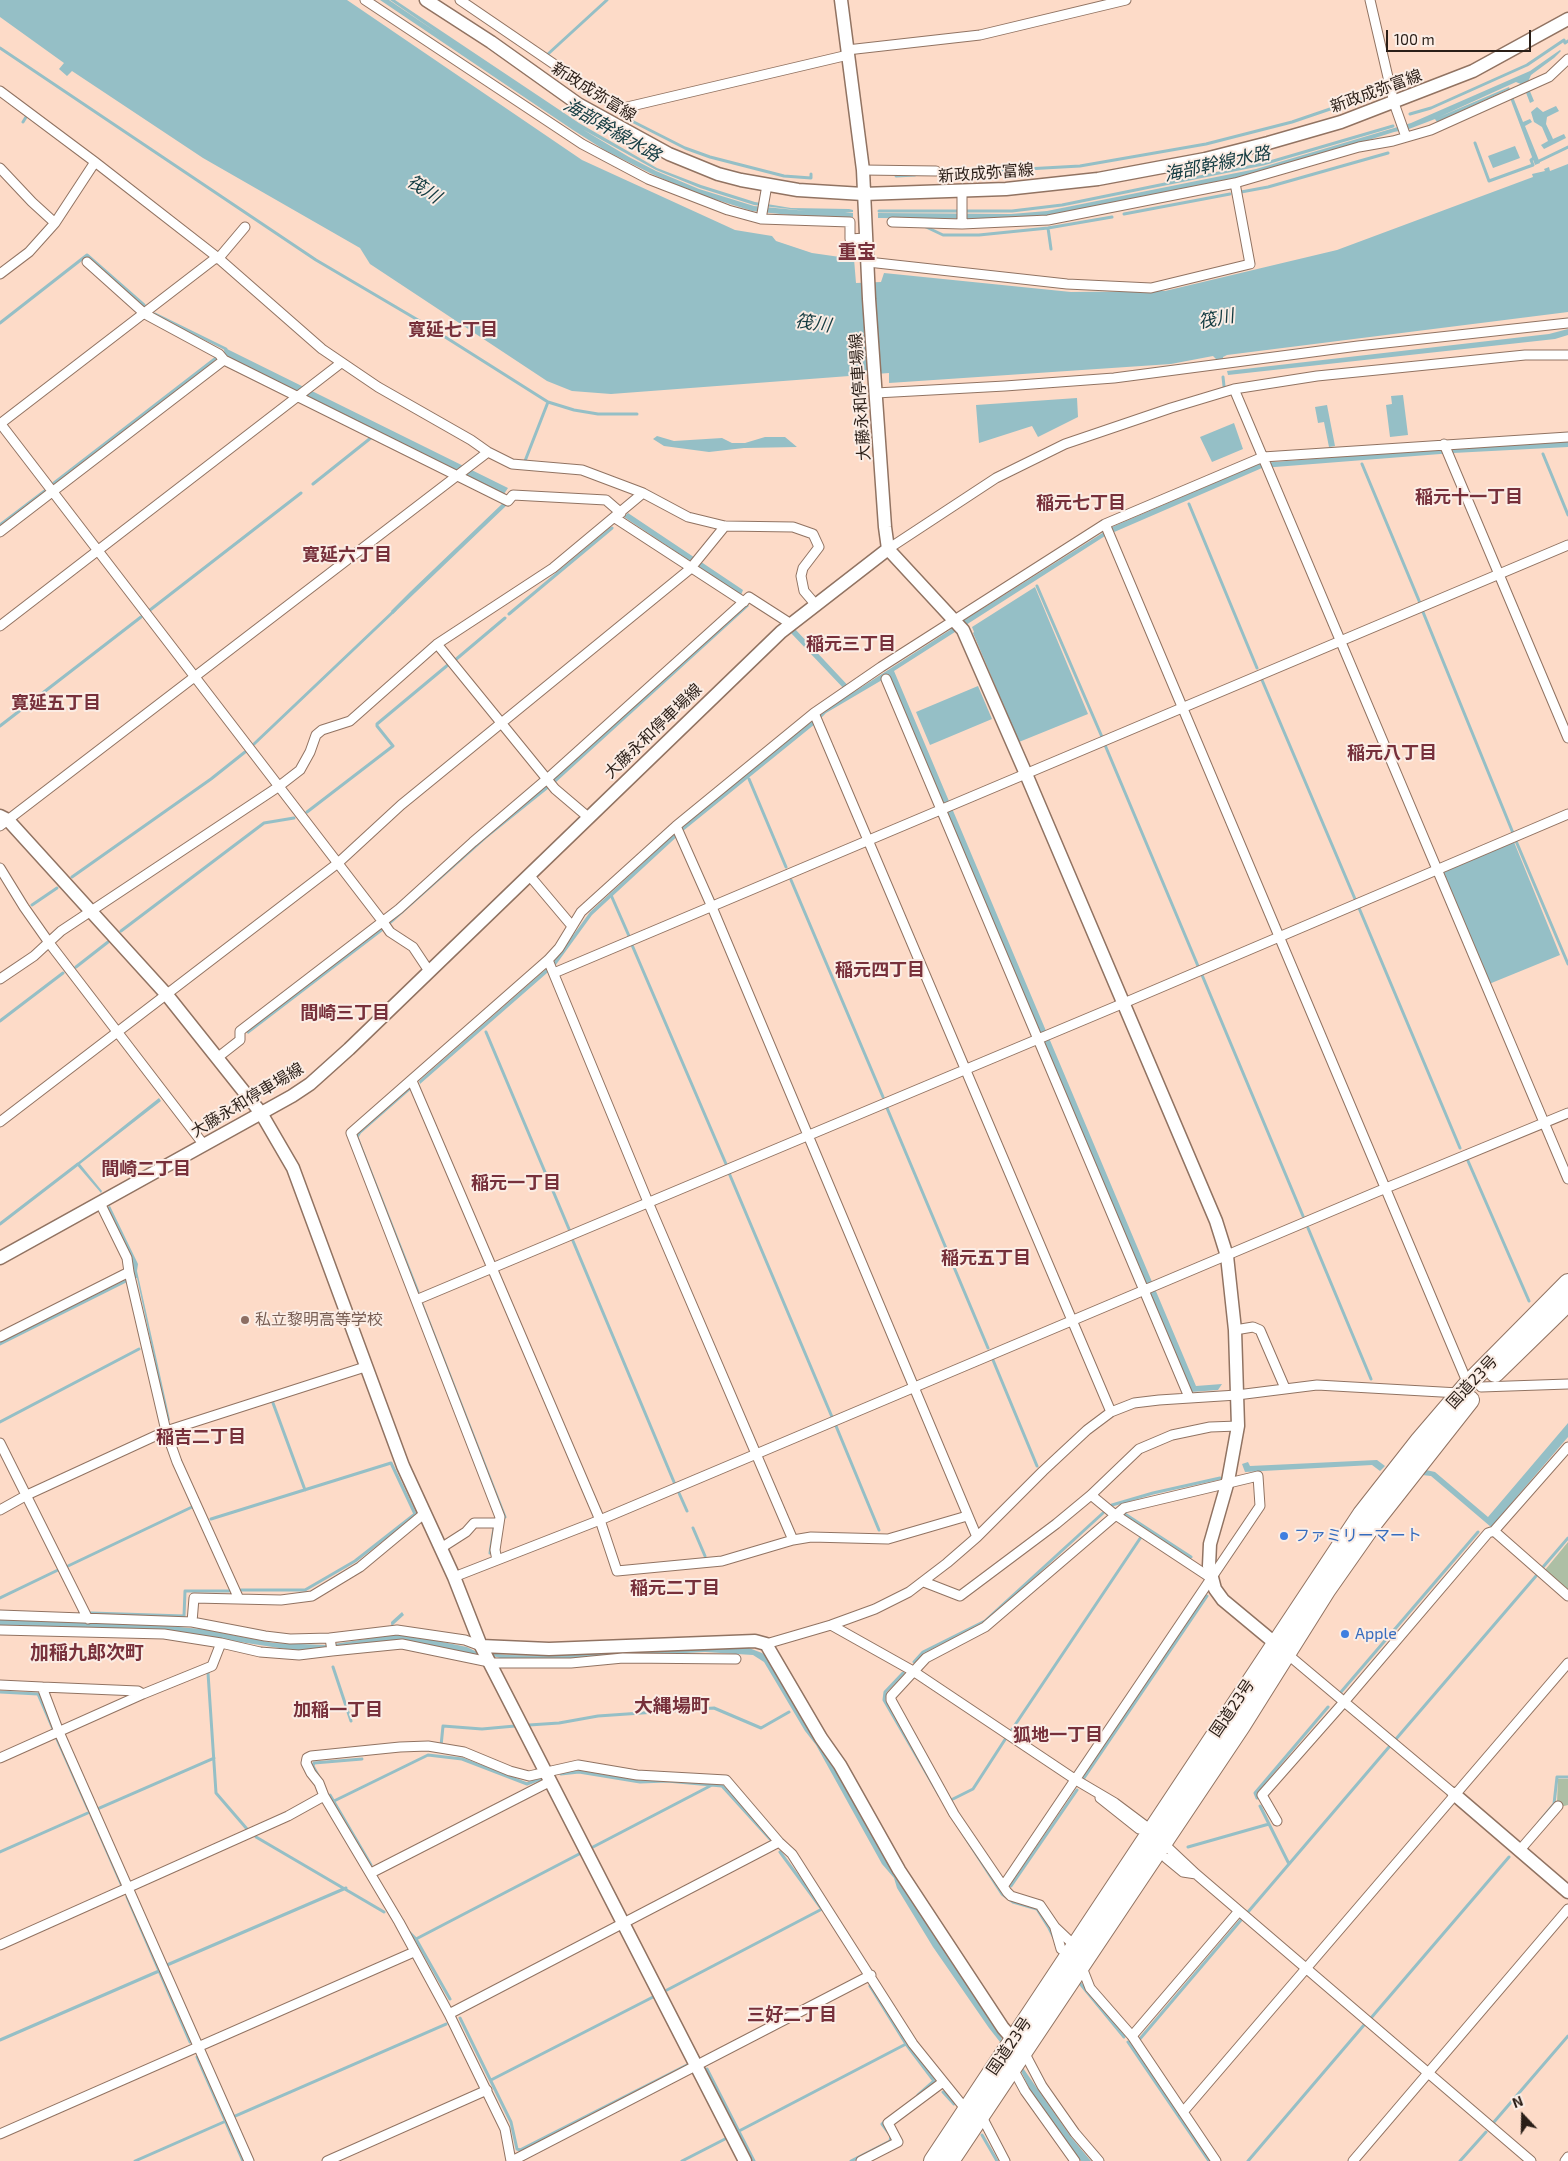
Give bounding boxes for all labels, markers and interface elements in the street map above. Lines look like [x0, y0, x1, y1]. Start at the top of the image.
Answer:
scale bar [1388, 20, 1533, 52]
text: 100 m [1394, 30, 1435, 48]
street label: 新政成弥富線 [548, 58, 640, 126]
street label: 新政成弥富線 [1328, 66, 1424, 116]
water label: 海部幹線水路 [560, 94, 664, 166]
water label: 海部幹線水路 [1162, 142, 1272, 186]
street label: 新政成弥富線 [937, 160, 1035, 186]
water label: 筏川 [403, 170, 445, 208]
district label: 重宝 [838, 241, 876, 263]
water label: 筏川 [1196, 305, 1236, 333]
water label: 筏川 [794, 310, 832, 336]
district label: 寛延七丁目 [408, 319, 498, 341]
street label: 大藤永和停車場線 [846, 332, 874, 462]
district label: 稲元十一丁目 [1415, 486, 1523, 508]
district label: 稲元七丁目 [1036, 492, 1126, 514]
district label: 寛延六丁目 [302, 544, 392, 566]
district label: 稲元三丁目 [806, 633, 896, 655]
street label: 大藤永和停車場線 [600, 680, 706, 782]
district label: 寛延五丁目 [11, 692, 101, 714]
district label: 稲元八丁目 [1347, 742, 1437, 764]
district label: 稲元四丁目 [835, 959, 925, 981]
district label: 間崎三丁目 [300, 1002, 390, 1024]
street label: 大藤永和停車場線 [187, 1059, 307, 1141]
district label: 間崎二丁目 [101, 1158, 191, 1180]
district label: 稲元一丁目 [471, 1172, 561, 1194]
district label: 稲元五丁目 [941, 1247, 1031, 1269]
place label: 私立黎明高等学校 [255, 1310, 383, 1330]
marker: 私立黎明高等学校 [239, 1314, 251, 1326]
street label: 国道23号 [1443, 1351, 1501, 1413]
district label: 稲吉二丁目 [156, 1426, 246, 1448]
place label: ファミリーマート [1294, 1526, 1422, 1546]
marker: ファミリーマート [1278, 1530, 1290, 1542]
district label: 稲元二丁目 [630, 1577, 720, 1599]
place label: Apple [1355, 1624, 1397, 1644]
marker: Apple [1339, 1628, 1351, 1640]
district label: 加稲九郎次町 [30, 1642, 144, 1664]
street label: 国道23号 [1206, 1675, 1258, 1741]
district label: 大縄場町 [634, 1695, 710, 1717]
district label: 加稲一丁目 [293, 1699, 383, 1721]
district label: 狐地一丁目 [1013, 1724, 1103, 1746]
district label: 三好二丁目 [747, 2004, 837, 2026]
street label: 国道23号 [983, 2013, 1035, 2079]
north arrow [1498, 2091, 1548, 2141]
text: N [1510, 2092, 1525, 2111]

